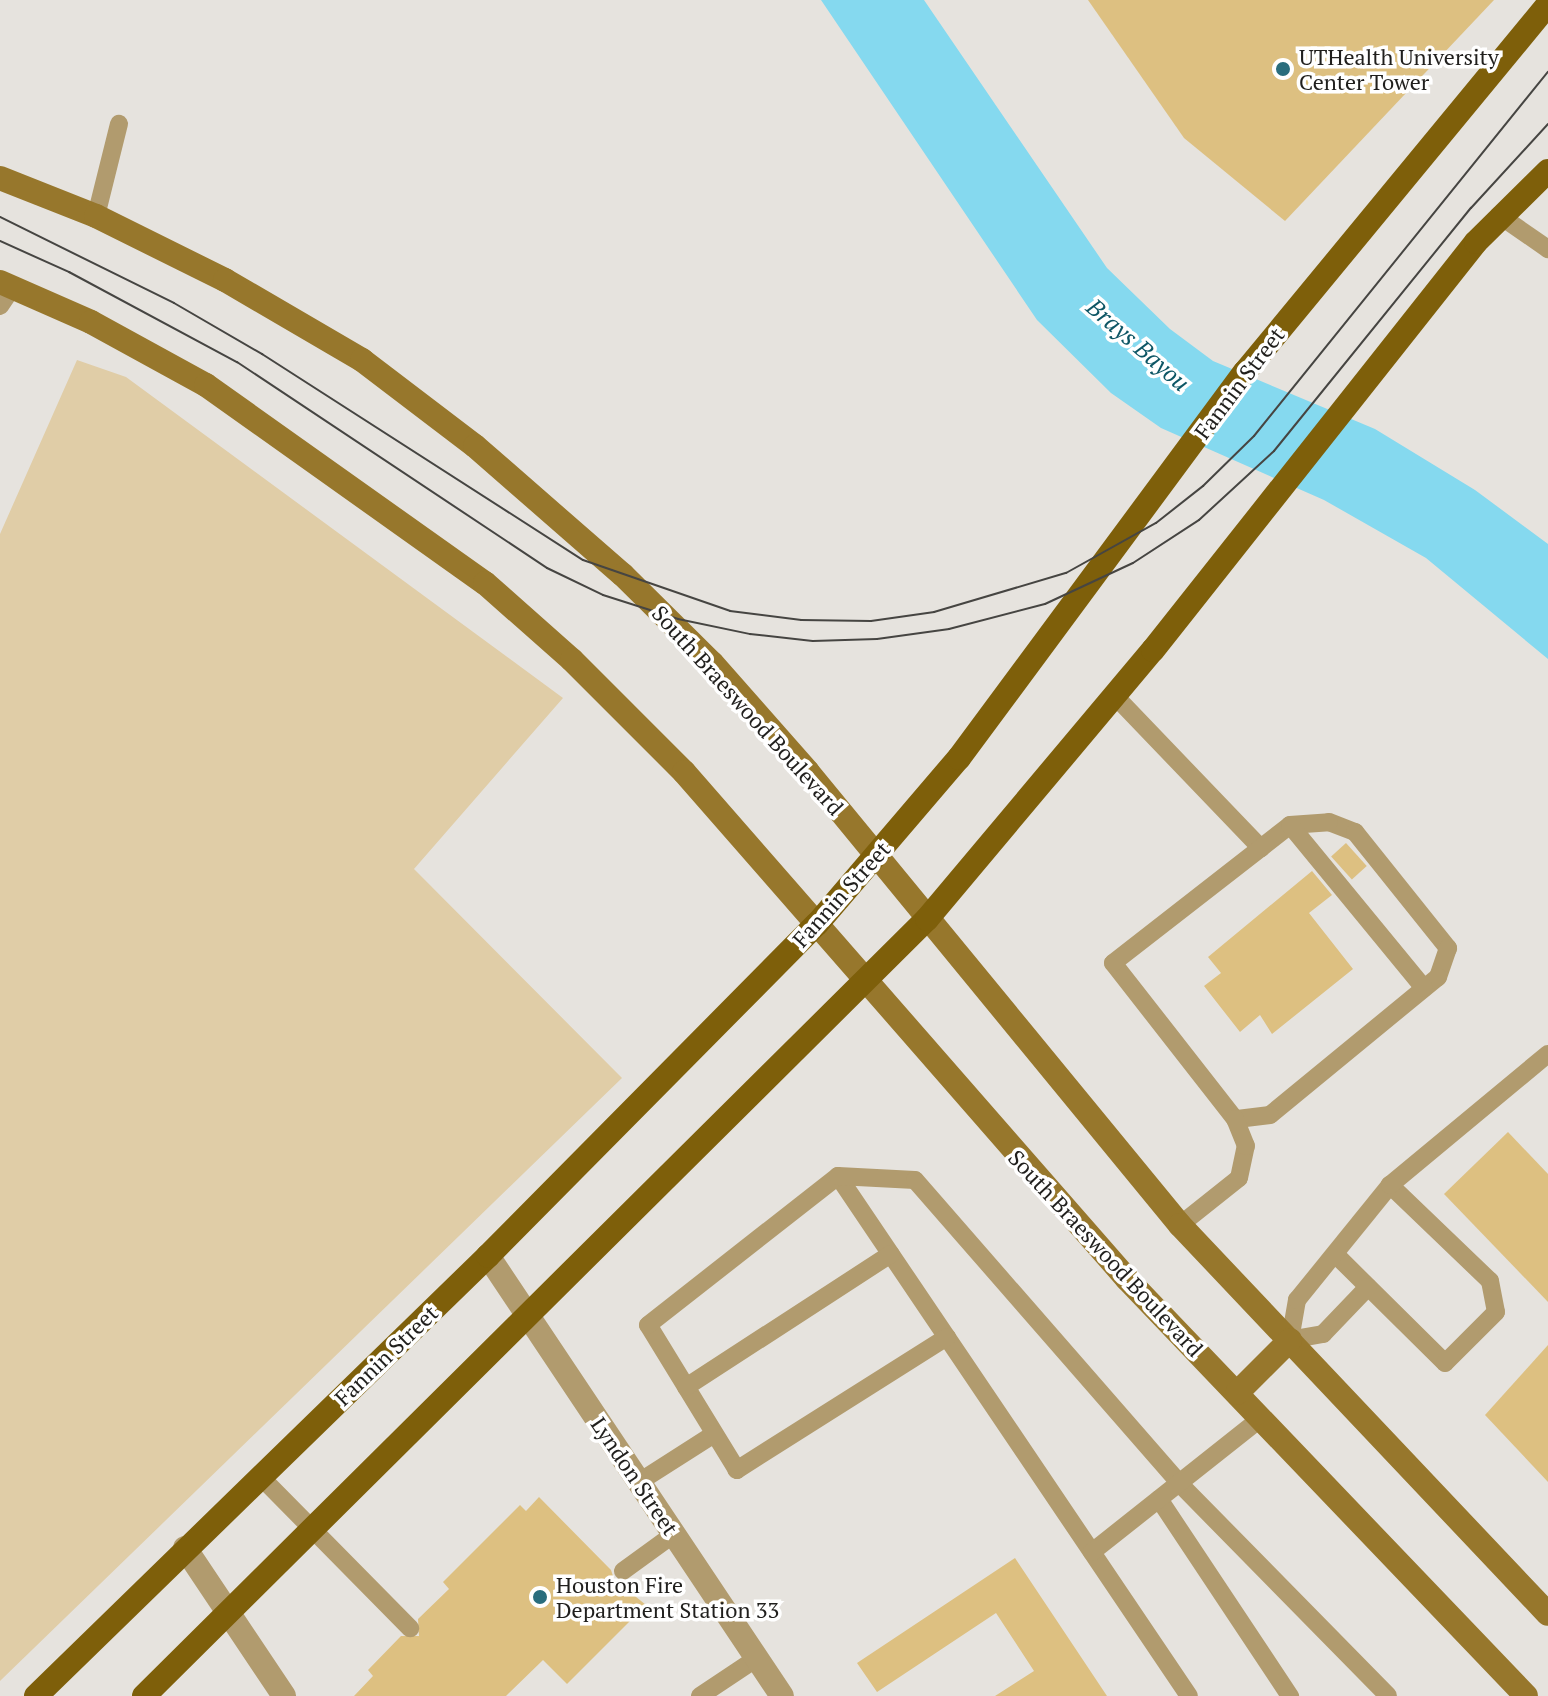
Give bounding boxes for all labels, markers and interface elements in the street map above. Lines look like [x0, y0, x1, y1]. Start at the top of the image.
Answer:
place label: UTHealth University Center Tower [1299, 43, 1499, 94]
marker: UTHealth University Center Tower [1274, 60, 1292, 78]
water label: Brays Bayou [1081, 293, 1195, 397]
street label: Fannin Street [1188, 322, 1290, 444]
street label: South Braeswood Boulevard [647, 600, 849, 820]
street label: Fannin Street [787, 836, 895, 952]
street label: South Braeswood Boulevard [1003, 1144, 1209, 1362]
street label: Fannin Street [329, 1299, 443, 1411]
street label: Lyndon Street [586, 1412, 684, 1540]
place label: Houston Fire Department Station 33 [556, 1571, 779, 1622]
marker: Houston Fire Department Station 33 [531, 1588, 549, 1606]

